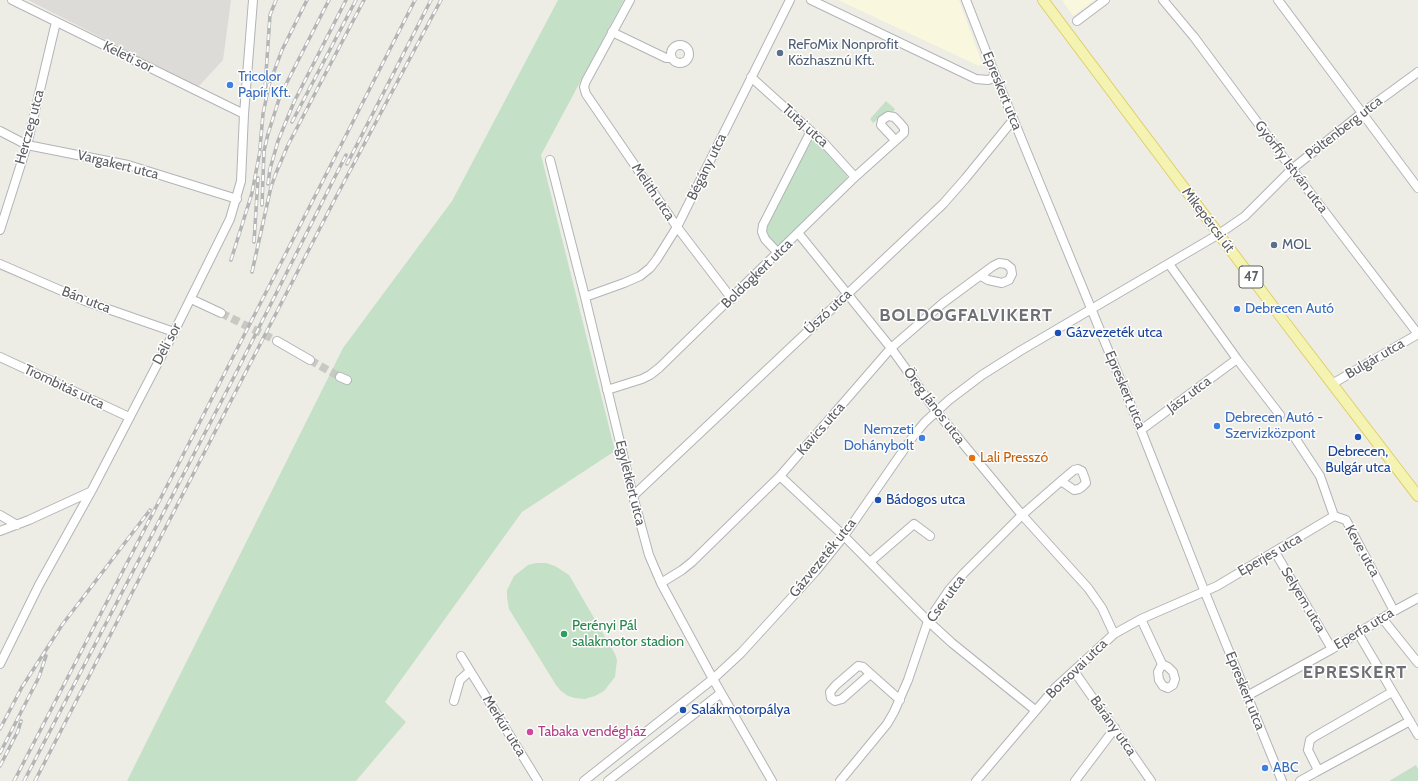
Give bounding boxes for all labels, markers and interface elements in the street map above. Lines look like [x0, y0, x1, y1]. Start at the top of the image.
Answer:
place label: ReFoMix Nonprofit Közhasznú Kft. [788, 37, 898, 70]
street label: Keleti sor [100, 38, 156, 76]
marker: ReFoMix Nonprofit Közhasznú Kft. [775, 48, 785, 58]
street label: Epreskert utca [979, 49, 1025, 133]
place label: Tricolor Papír Kft. [238, 69, 291, 102]
marker: Tricolor Papír Kft. [225, 80, 235, 90]
street label: Herczeg utca [12, 88, 48, 166]
street label: Pöltenberg utca [1302, 93, 1386, 163]
street label: Tutaj utca [778, 101, 832, 151]
street label: Györffy István utca [1251, 118, 1331, 216]
street label: Bégány utca [684, 131, 730, 203]
street label: Vargakert utca [76, 147, 160, 183]
street label: Melith utca [628, 160, 678, 224]
street label: Mikepércsi út [1178, 184, 1238, 256]
street label: Boldogkert utca [718, 236, 796, 312]
place label: MOL [1282, 237, 1311, 253]
marker: MOL [1269, 240, 1279, 250]
road number: 47 [1239, 266, 1263, 288]
street label: Bán utca [59, 283, 113, 317]
street label: Úszó utca [801, 286, 855, 338]
place label: Debrecen Autó [1245, 301, 1334, 317]
marker: Debrecen Autó [1232, 304, 1242, 314]
district label: BOLDOGFALVIKERT [879, 305, 1053, 327]
street label: Déli sor [149, 320, 185, 368]
place label: Gázvezeték utca [1066, 325, 1163, 341]
marker: Gázvezeték utca [1053, 328, 1063, 338]
street label: Bulgár utca [1343, 335, 1407, 383]
street label: Epreskert utca [1101, 348, 1149, 432]
street label: Trombitás utca [21, 361, 107, 413]
street label: Öreg János utca [900, 364, 968, 448]
street label: Jász utca [1164, 373, 1214, 417]
street label: Kavics utca [793, 399, 849, 459]
place label: Debrecen Autó - Szervizközpont [1225, 410, 1323, 442]
marker: Debrecen Autó - Szervizközpont [1212, 421, 1222, 431]
place label: Nemzeti Dohánybolt [844, 422, 914, 454]
marker: Debrecen, Bulgár utca [1353, 432, 1363, 442]
marker: Nemzeti Dohánybolt [917, 433, 927, 443]
street label: Egyletkert utca [611, 439, 649, 527]
place label: Debrecen, Bulgár utca [1325, 444, 1391, 476]
place label: Lali Presszó [980, 450, 1048, 466]
marker: Lali Presszó [967, 453, 977, 463]
place label: Bádogos utca [886, 492, 965, 508]
marker: Bádogos utca [873, 495, 883, 505]
street label: Gázvezeték utca [786, 515, 860, 601]
street label: Keve utca [1341, 522, 1383, 580]
street label: Eperjes utca [1235, 530, 1305, 580]
street label: Selyem utca [1277, 564, 1329, 636]
street label: Cser utca [923, 572, 969, 626]
street label: Eperfa utca [1331, 605, 1397, 653]
place label: Perényi Pál salakmotor stadion [572, 618, 684, 650]
marker: Perényi Pál salakmotor stadion [559, 629, 569, 639]
street label: Borsovai utca [1043, 636, 1111, 702]
street label: Epreskert utca [1222, 649, 1268, 733]
district label: EPRESKERT [1303, 662, 1407, 684]
street label: Merkúr utca [479, 692, 529, 760]
street label: Bárány utca [1086, 693, 1140, 759]
place label: Salakmotorpálya [691, 702, 790, 718]
marker: Salakmotorpálya [678, 705, 688, 715]
place label: Tabaka vendégház [538, 724, 646, 740]
marker: Tabaka vendégház [525, 727, 535, 737]
place label: ABC [1273, 760, 1299, 776]
marker: ABC [1260, 763, 1270, 773]

